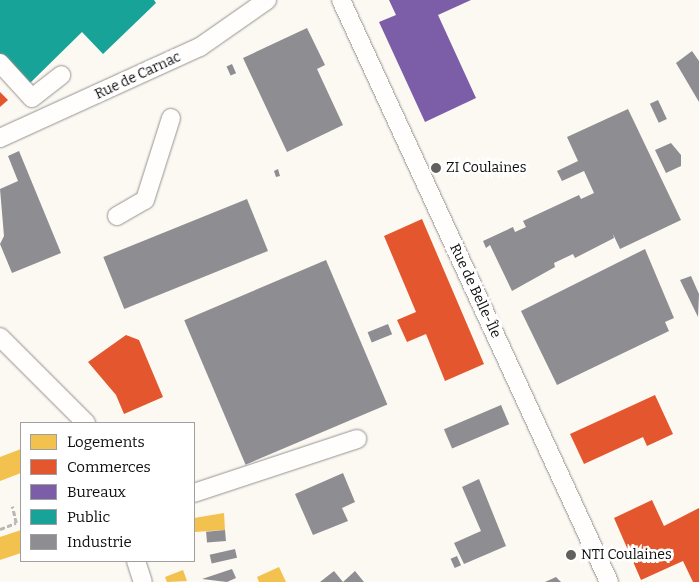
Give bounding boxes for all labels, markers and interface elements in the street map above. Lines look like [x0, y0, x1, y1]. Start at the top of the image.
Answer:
street label: Rue de Carnac [92, 49, 184, 103]
place label: ZI Coulaines [446, 160, 526, 176]
marker: ZI Coulaines [430, 162, 442, 174]
street label: Rue de Belle-Île [446, 241, 504, 341]
legend [20, 422, 195, 562]
text: Logements [67, 433, 145, 451]
text: Commerces [67, 458, 151, 476]
text: Bureaux [67, 483, 126, 501]
text: Public [67, 508, 110, 526]
text: Industrie [67, 533, 132, 551]
place label: NTI Coulaines [581, 547, 672, 563]
marker: NTI Coulaines [565, 549, 577, 561]

